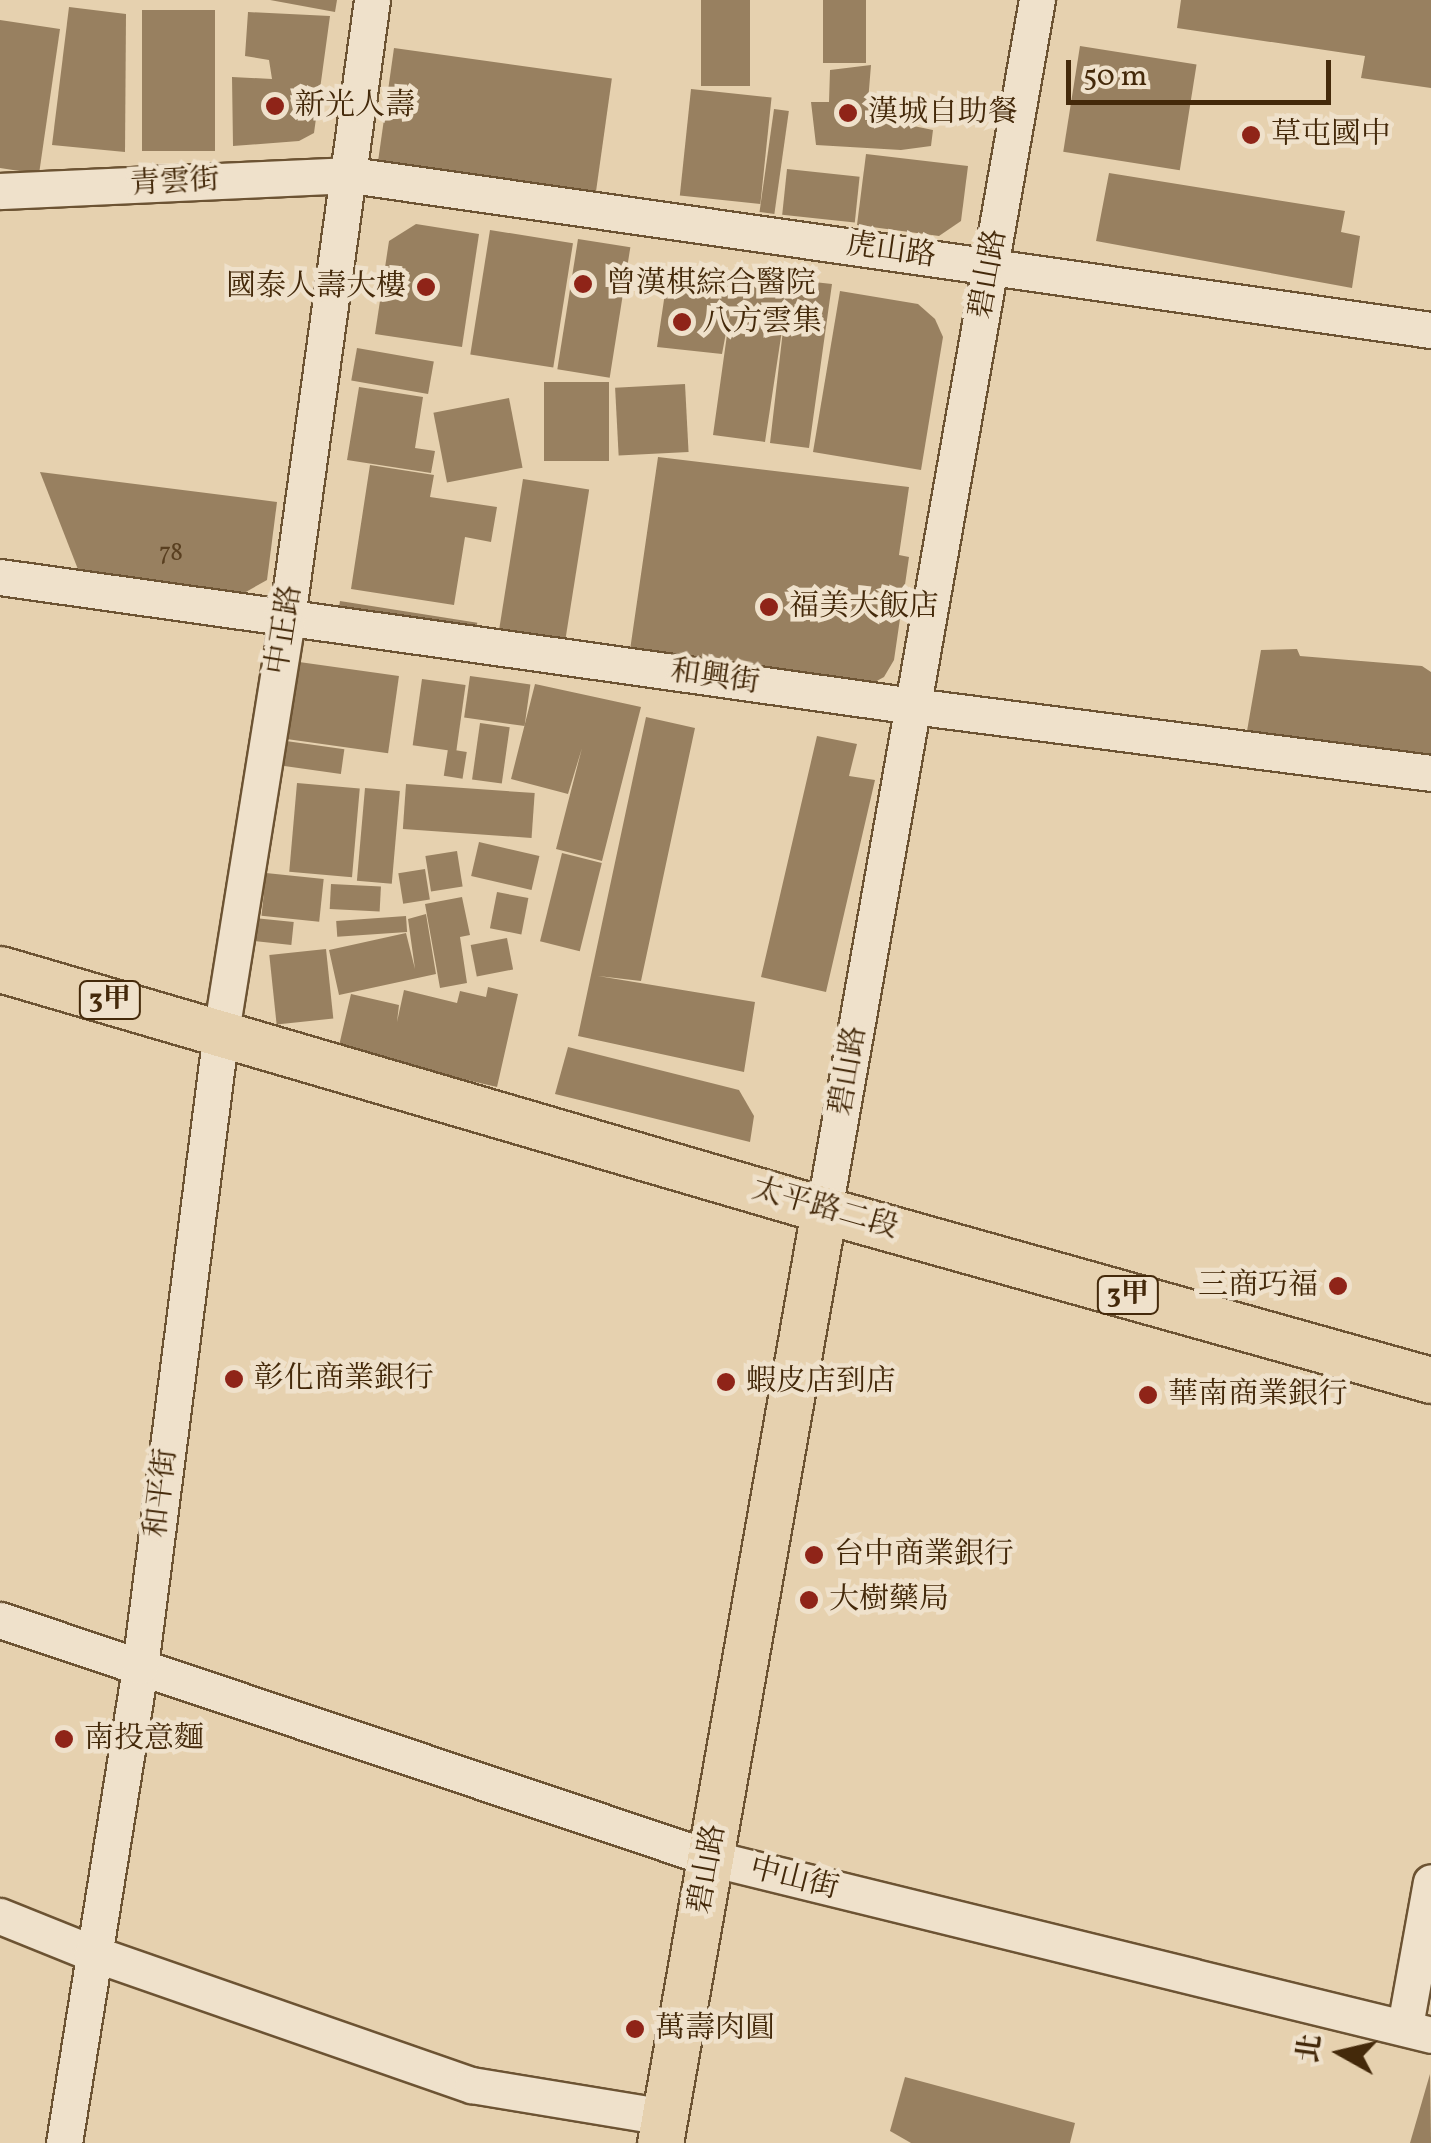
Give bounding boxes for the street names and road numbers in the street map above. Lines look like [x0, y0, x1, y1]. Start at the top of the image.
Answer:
street label: 青雲街 [129, 163, 221, 203]
street label: 虎山路 [844, 227, 938, 275]
street label: 碧山路 [963, 227, 1015, 321]
street label: 中正路 [260, 583, 310, 677]
street label: 和興街 [668, 654, 762, 702]
road number: 3甲 [78, 977, 142, 1023]
street label: 碧山路 [823, 1024, 875, 1118]
street label: 太平路二段 [748, 1171, 902, 1247]
road number: 3甲 [1096, 1272, 1160, 1318]
street label: 和平街 [139, 1446, 185, 1540]
street label: 碧山路 [682, 1822, 734, 1916]
street label: 中山街 [746, 1851, 842, 1907]

